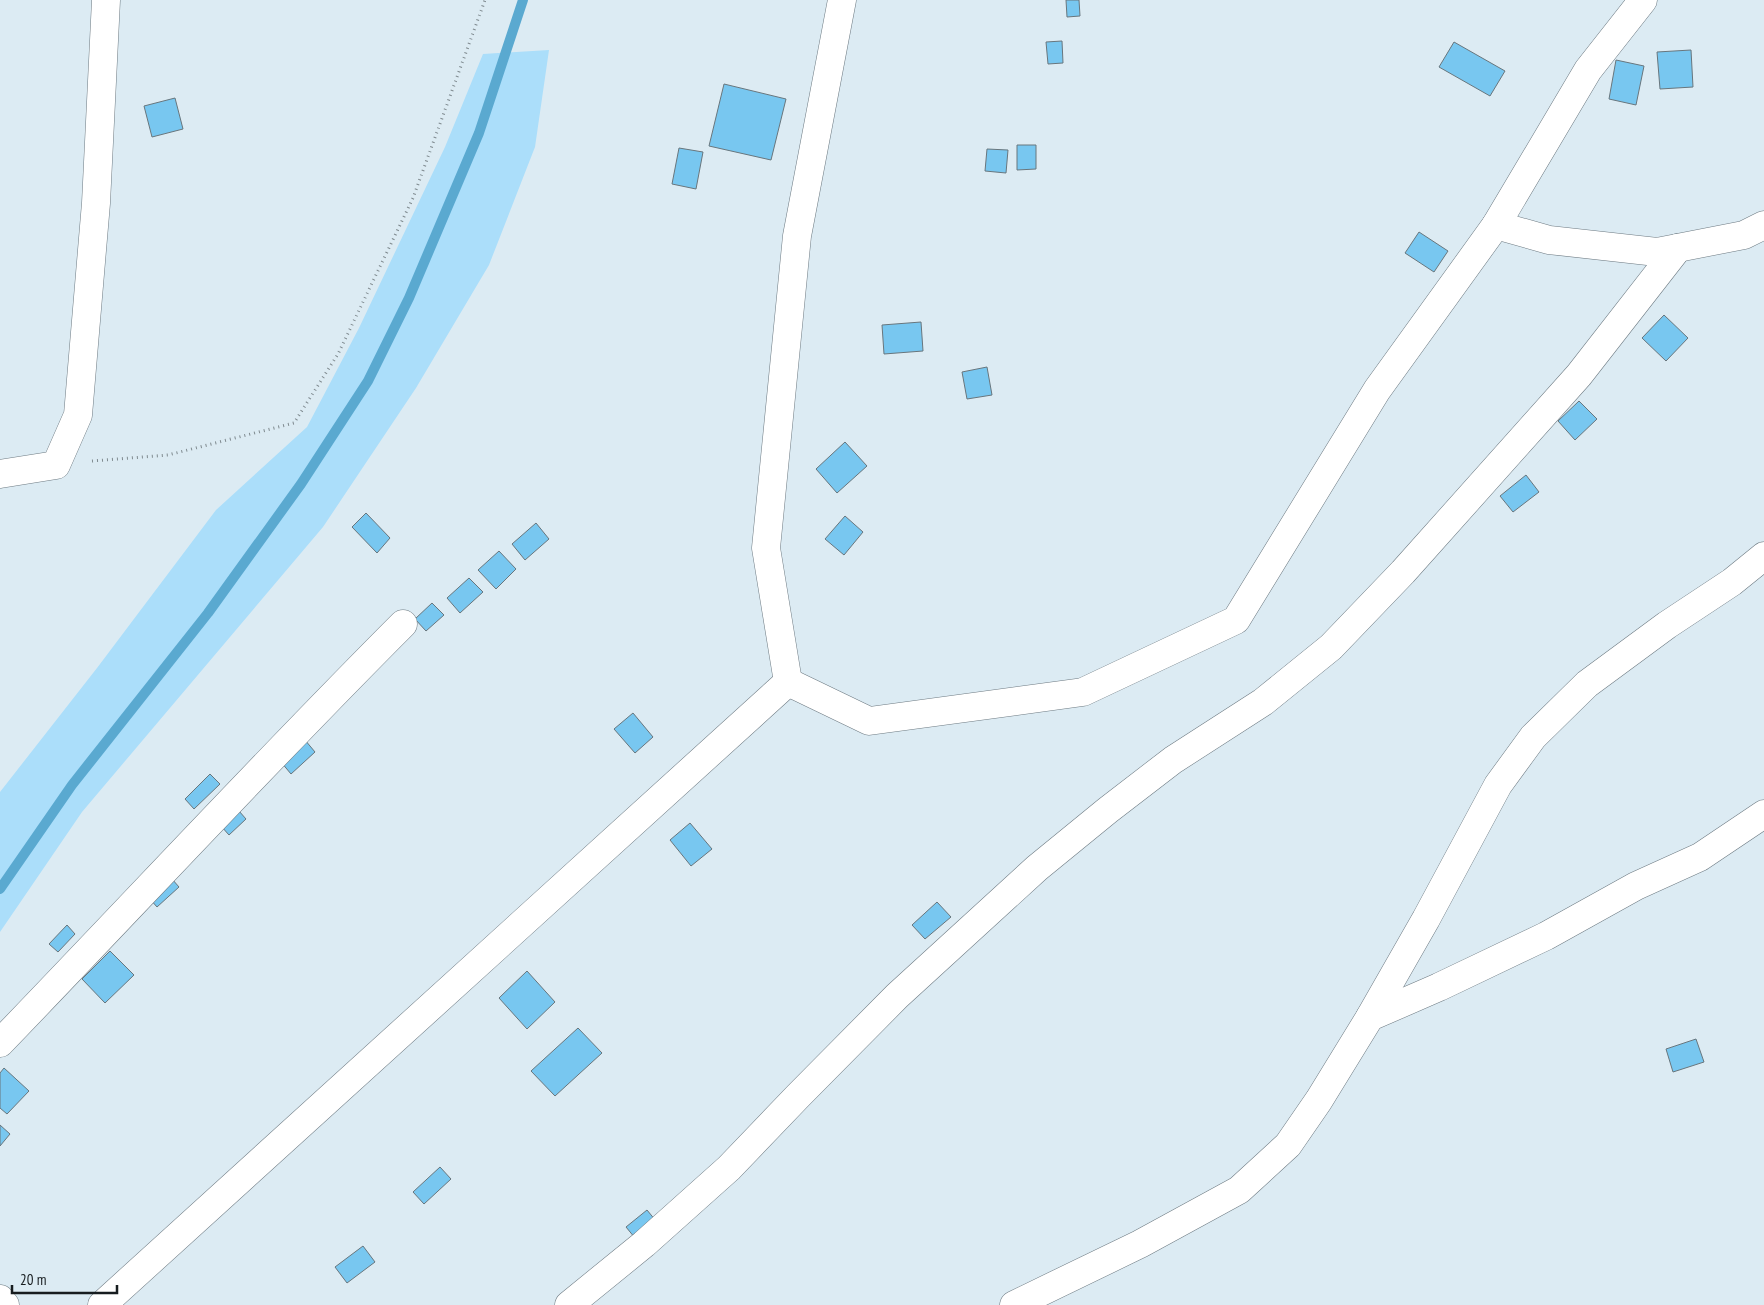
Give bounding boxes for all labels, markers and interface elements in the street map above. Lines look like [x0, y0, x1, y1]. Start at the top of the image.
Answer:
scale bar [12, 1262, 118, 1294]
text: 20 m [20, 1270, 46, 1289]

